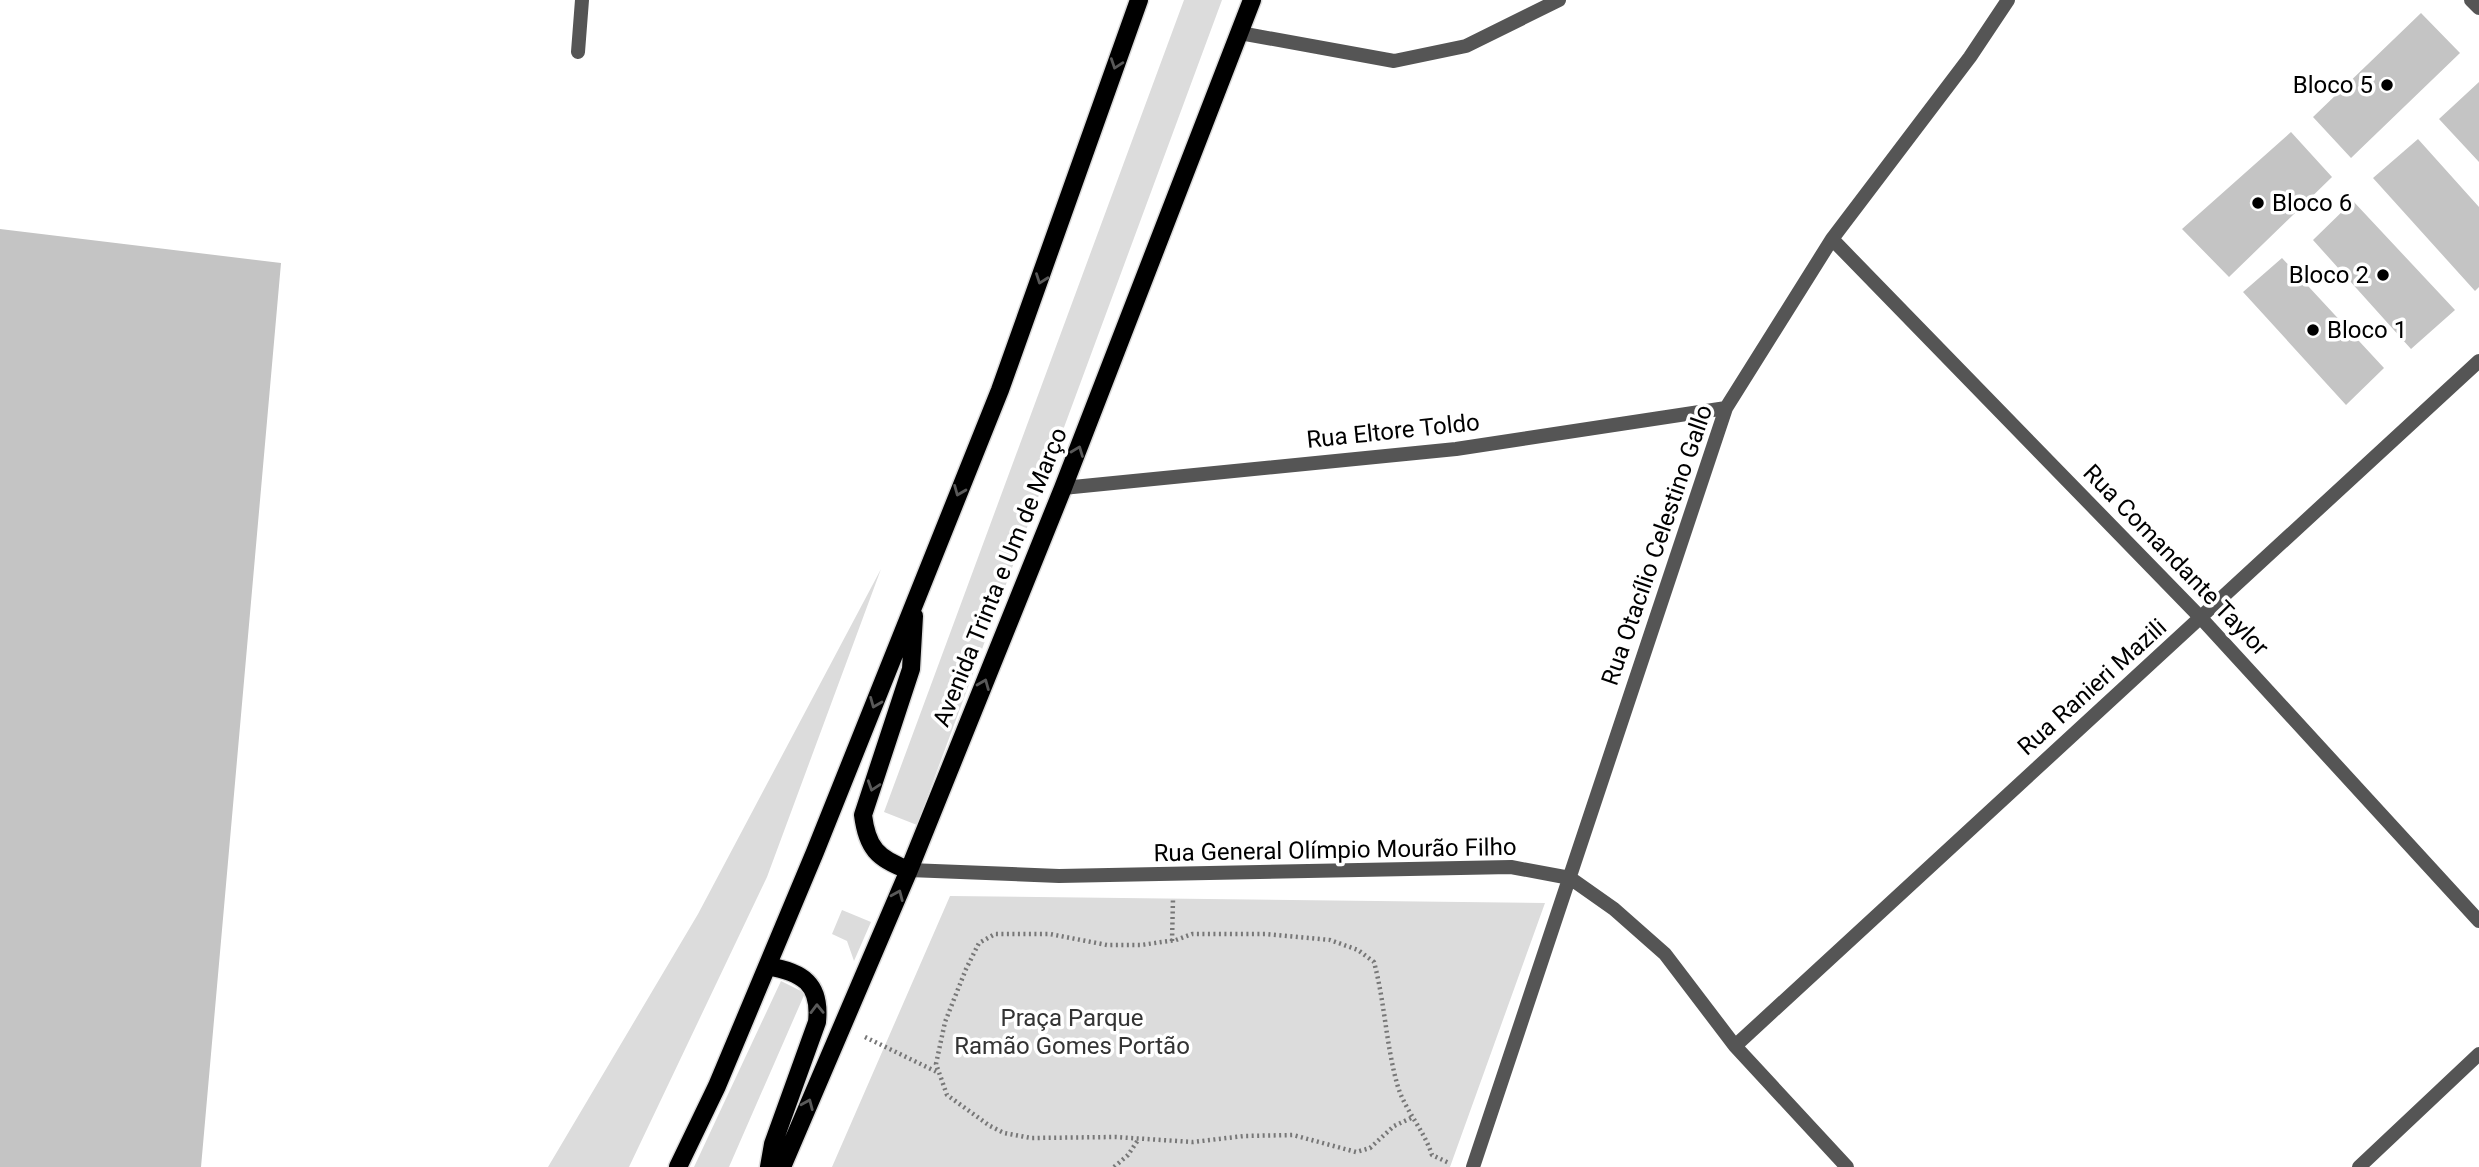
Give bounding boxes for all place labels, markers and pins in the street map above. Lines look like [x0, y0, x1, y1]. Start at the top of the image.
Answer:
place label: Bloco 5 [2293, 71, 2373, 99]
marker: Bloco 5 [2379, 77, 2395, 93]
place label: Bloco 6 [2272, 189, 2352, 217]
marker: Bloco 6 [2250, 195, 2266, 211]
place label: Bloco 2 [2289, 261, 2369, 289]
marker: Bloco 2 [2375, 267, 2391, 283]
place label: Bloco 1 [2327, 316, 2407, 344]
marker: Bloco 1 [2305, 322, 2321, 338]

